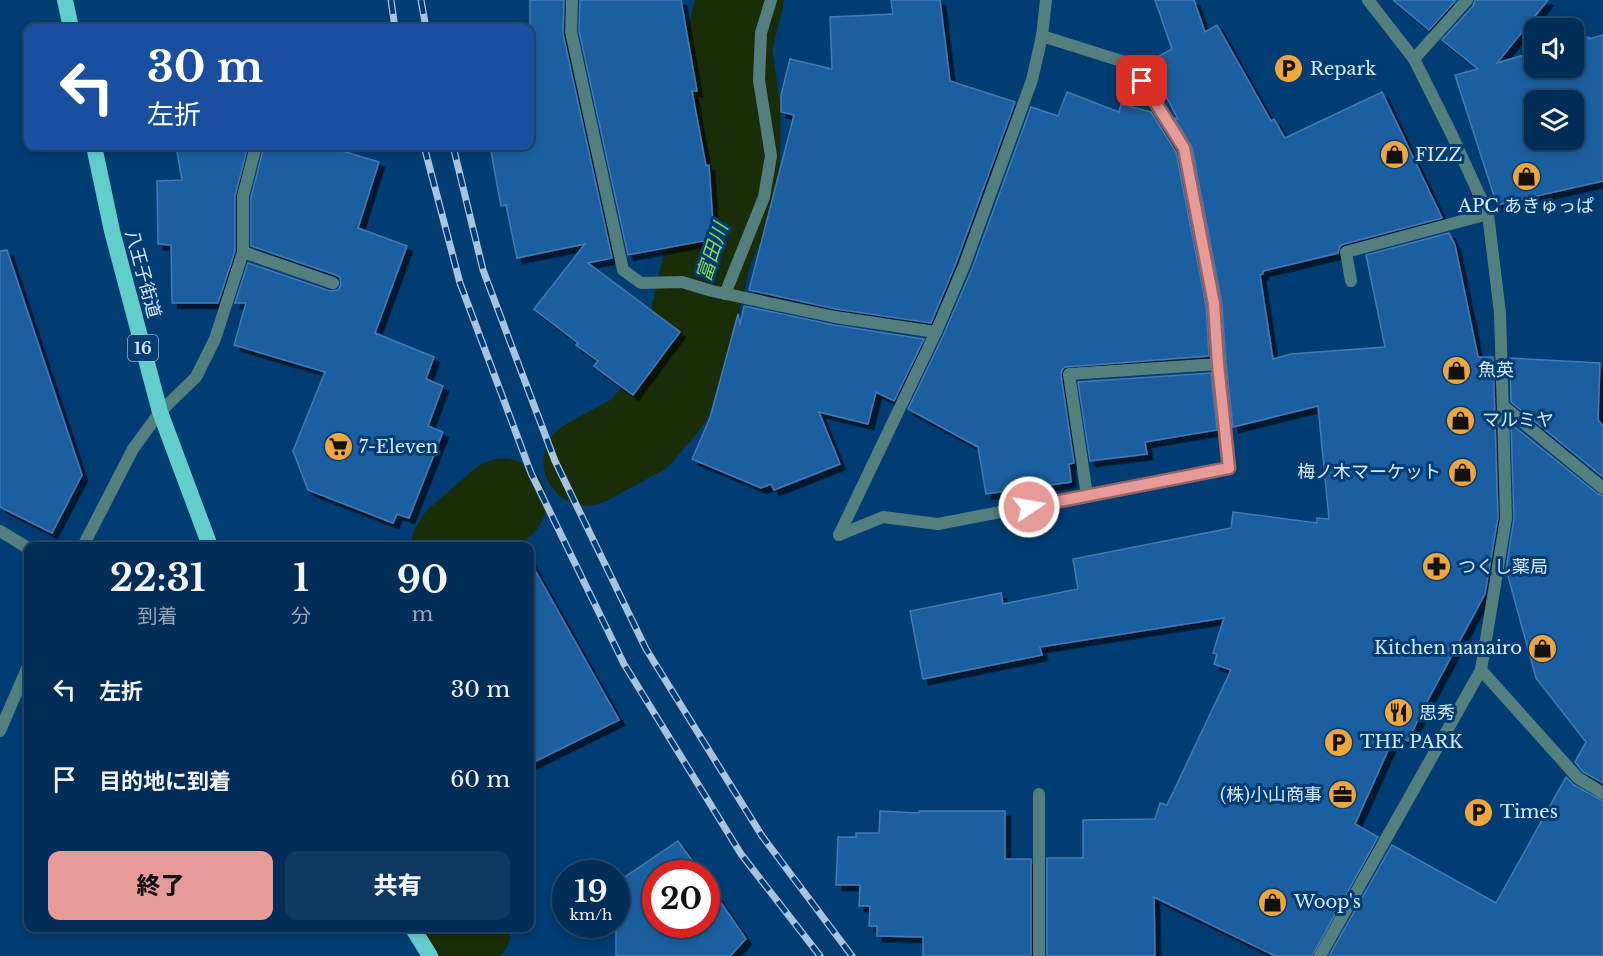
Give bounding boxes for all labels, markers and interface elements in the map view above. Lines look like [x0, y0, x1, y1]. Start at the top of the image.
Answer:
map controls [1524, 18, 1584, 150]
button: sound [1524, 18, 1584, 78]
text: 30 m [147, 41, 263, 93]
icon: left [48, 48, 126, 126]
parking icon: Repark [1273, 53, 1305, 85]
pin [1116, 55, 1167, 106]
place label: Repark [1310, 58, 1376, 80]
icon: arrive [1125, 64, 1158, 97]
button: layers [1524, 90, 1584, 150]
text: 左折 [147, 98, 201, 131]
shop icon: FIZZ [1378, 139, 1410, 171]
place label: FIZZ [1415, 144, 1462, 166]
shop icon: APC あきゅっぱ [1510, 161, 1542, 193]
place label: APC あきゅっぱ [1457, 195, 1594, 217]
water label: 富田川 [691, 218, 733, 284]
street label: 八王子街道 [121, 228, 165, 320]
road number: 16 [128, 335, 158, 361]
shop icon: 魚英 [1441, 354, 1473, 386]
place label: 魚英 [1478, 359, 1514, 381]
shop icon: マルミヤ [1445, 404, 1477, 436]
place label: マルミヤ [1482, 409, 1554, 431]
supermarket icon: 7-Eleven [322, 431, 354, 463]
place label: 7-Eleven [359, 436, 438, 458]
shop icon: 梅ノ木マーケット [1446, 456, 1478, 488]
place label: 梅ノ木マーケット [1297, 461, 1441, 483]
position arrow [997, 475, 1061, 539]
pharmacy icon: つくし薬局 [1421, 551, 1453, 583]
text: 22:31 [110, 556, 205, 601]
text: 1 [293, 556, 309, 601]
place label: つくし薬局 [1458, 556, 1548, 578]
text: 90 [397, 558, 448, 603]
text: m [412, 602, 433, 626]
text: 到着 [138, 604, 178, 628]
text: 分 [291, 604, 311, 628]
shop icon: Kitchen nanairo [1527, 632, 1559, 664]
place label: Kitchen nanairo [1374, 637, 1522, 659]
icon: left [48, 673, 81, 706]
text: 30 m [451, 676, 510, 703]
text: 左折 [99, 678, 143, 705]
restaurant icon: 思秀 [1382, 697, 1414, 729]
place label: 思秀 [1419, 702, 1455, 724]
parking icon: THE PARK [1323, 726, 1355, 758]
place label: THE PARK [1360, 731, 1464, 753]
icon: arrive [48, 763, 81, 796]
text: 60 m [450, 766, 510, 793]
text: 目的地に到着 [99, 768, 231, 795]
office icon: (株)小山商事 [1327, 779, 1359, 811]
place label: (株)小山商事 [1220, 784, 1322, 806]
parking icon: Times [1463, 796, 1495, 828]
place label: Times [1500, 801, 1558, 823]
button: 終了 [48, 851, 273, 920]
button: 共有 [285, 851, 510, 920]
speed limit sign: 20 [642, 860, 720, 938]
text: 19 [574, 873, 608, 910]
shop icon: Woop's [1257, 886, 1289, 918]
place label: Woop's [1293, 891, 1361, 913]
text: km/h [570, 905, 612, 924]

